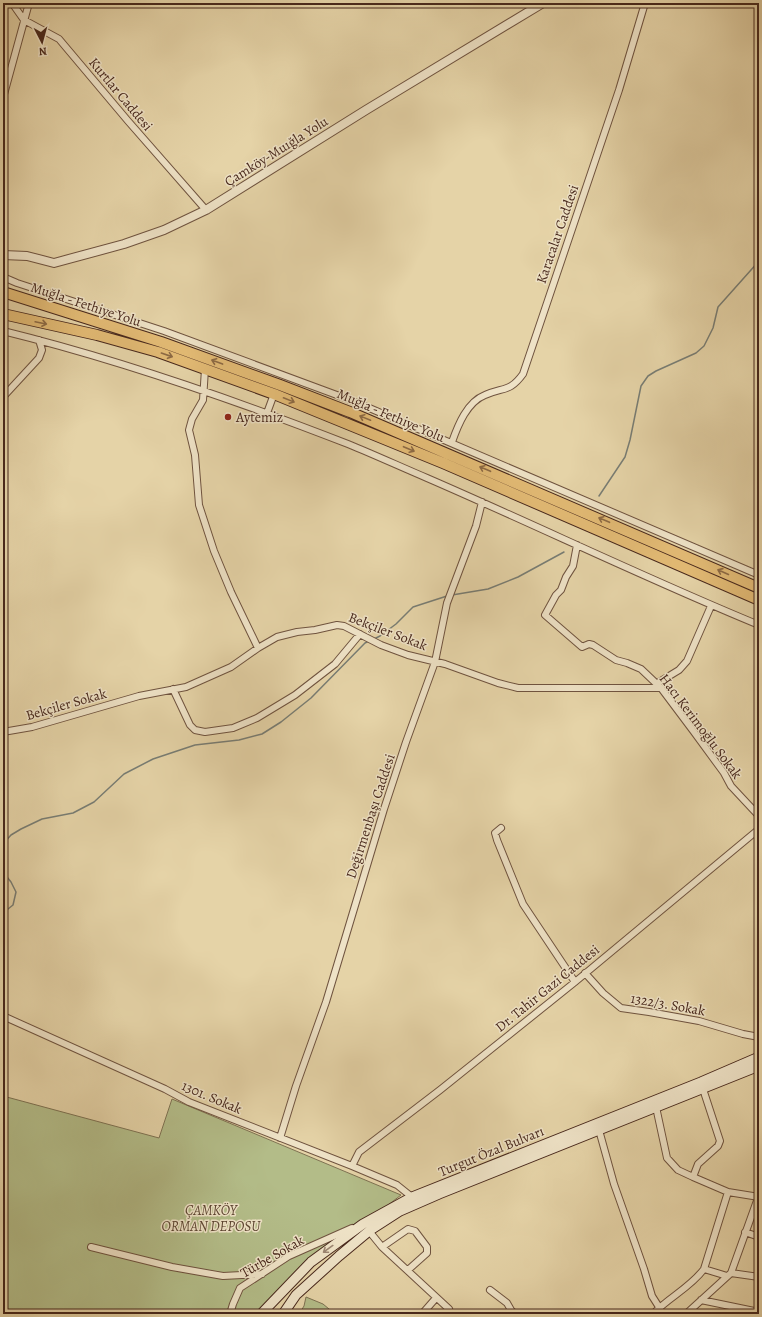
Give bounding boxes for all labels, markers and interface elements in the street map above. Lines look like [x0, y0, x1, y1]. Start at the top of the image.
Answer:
north arrow [22, 22, 62, 62]
text: N [38, 44, 48, 59]
street label: Kurtlar Caddesi [84, 54, 157, 135]
street label: Çamköy-Muığla Yolu [221, 112, 332, 191]
street label: Karacalar Caddesi [532, 182, 583, 286]
street label: Muğla - Fethiye Yolu [28, 278, 144, 331]
one-way arrow [34, 319, 47, 327]
one-way arrow [160, 352, 173, 359]
one-way arrow [212, 357, 224, 365]
street label: Muğla - Fethiye Yolu [334, 384, 448, 447]
one-way arrow [283, 396, 295, 404]
place label: Aytemiz [235, 408, 283, 427]
marker: Aytemiz [223, 412, 233, 422]
one-way arrow [359, 414, 371, 422]
one-way arrow [403, 446, 415, 454]
one-way arrow [479, 465, 491, 472]
one-way arrow [598, 516, 610, 524]
one-way arrow [718, 568, 730, 575]
street label: Bekçiler Sokak [346, 608, 430, 655]
street label: Hacı Kerimoğlu Sokak [655, 670, 746, 783]
street label: Bekçiler Sokak [24, 684, 109, 725]
street label: Değirmenbaşı Caddesi [341, 751, 400, 881]
street label: Dr. Tahir Gazi Caddesi [491, 940, 603, 1036]
street label: 1322/3. Sokak [629, 989, 707, 1020]
street label: 1301. Sokak [179, 1076, 245, 1119]
street label: Turgut Özal Bulvarı [436, 1122, 547, 1181]
park label: ÇAMKÖY ORMAN DEPOSU [161, 1201, 261, 1236]
street label: Türbe Sokak [237, 1231, 308, 1282]
one-way arrow [323, 1245, 334, 1253]

